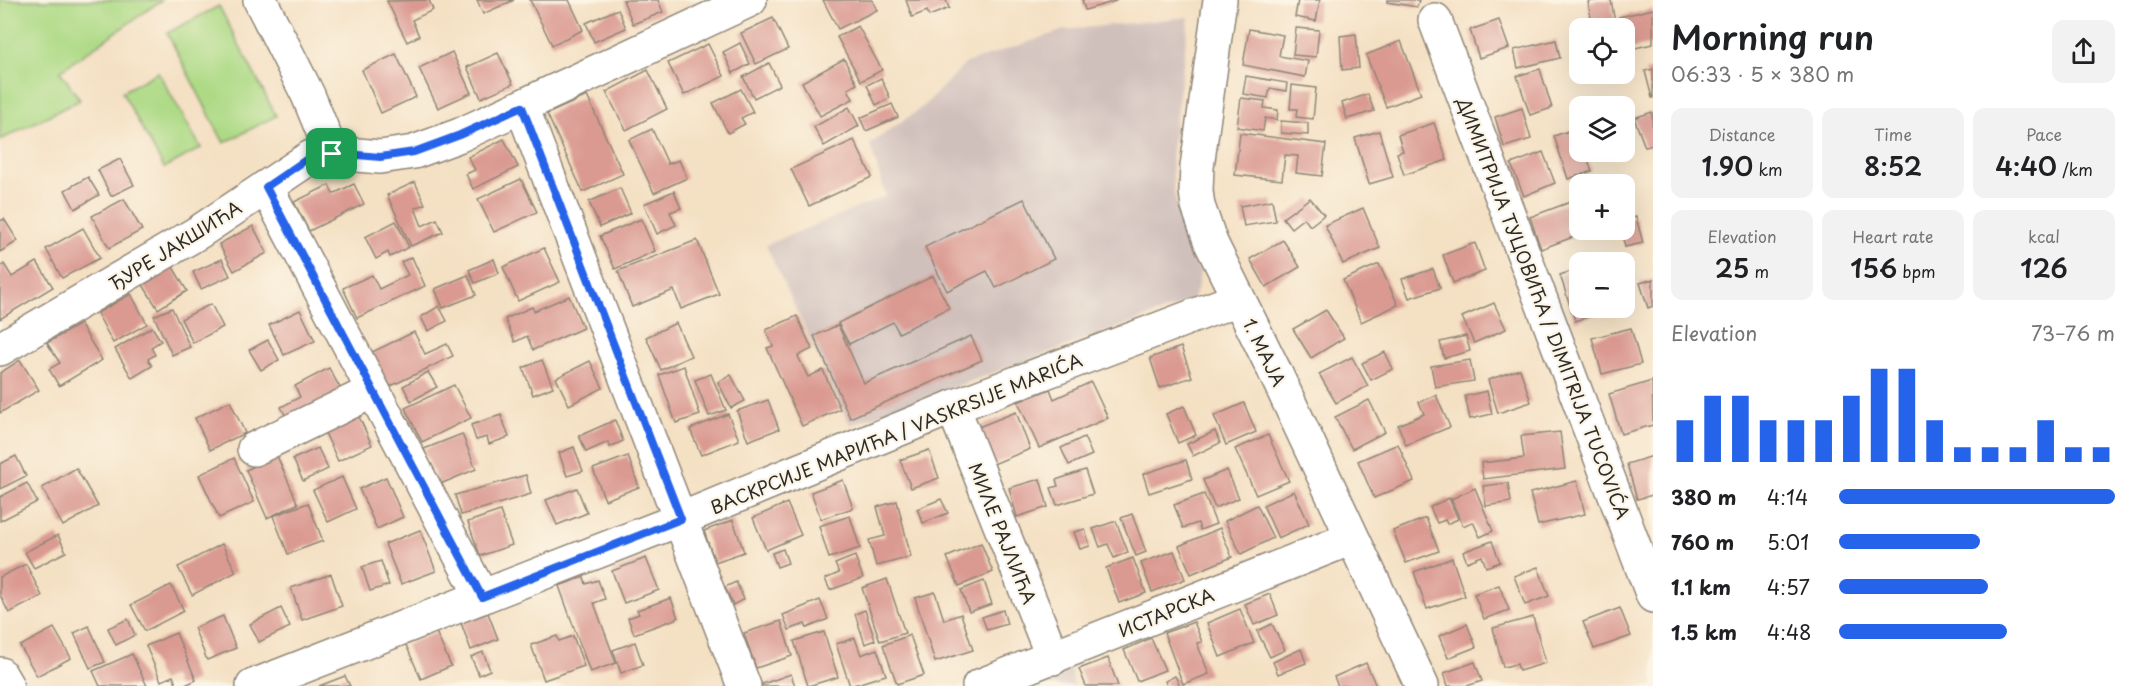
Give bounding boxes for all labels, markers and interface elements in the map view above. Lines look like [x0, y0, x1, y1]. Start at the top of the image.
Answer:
text: Morning run [1671, 11, 1874, 61]
map controls [1569, 18, 1635, 318]
button: locate [1569, 18, 1635, 84]
button: share [2052, 20, 2115, 83]
text: 06:33 · 5 × 380 m [1671, 59, 1854, 89]
street label: ДИМИТРИЈА ТУЦОВИЋА / DIMITRIJA TUCOVIĆA [1450, 92, 1637, 523]
button: layers [1569, 96, 1635, 162]
text: Distance [1708, 122, 1776, 146]
text: Time [1874, 122, 1912, 146]
text: Pace [2026, 122, 2062, 146]
pin [306, 128, 357, 179]
icon: arrive [315, 137, 348, 170]
text: 1.90 [1701, 146, 1753, 185]
text: 8:52 [1864, 146, 1922, 185]
text: 4:40 [1995, 146, 2057, 185]
text: km [1753, 157, 1783, 181]
text: /km [2057, 157, 2093, 181]
button: + [1569, 174, 1635, 240]
street label: ЂУРЕ ЈАКШИЋА [104, 193, 247, 297]
text: Elevation [1707, 224, 1777, 248]
text: Heart rate [1853, 224, 1933, 248]
text: kcal [2028, 224, 2060, 248]
text: 25 [1715, 248, 1749, 287]
text: 156 [1850, 248, 1897, 287]
text: 126 [2020, 248, 2068, 287]
button: − [1569, 252, 1635, 318]
text: m [1749, 259, 1769, 283]
text: bpm [1897, 259, 1936, 283]
street label: 1. МАЈА [1237, 313, 1293, 391]
text: Elevation [1671, 318, 1757, 348]
text: 73–76 m [2031, 318, 2115, 348]
street label: ВАСКРСИЈЕ МАРИЋА / VASKRSIJE MARIĆA [706, 346, 1086, 520]
street label: МИЛЕ РАЈЛИЋА [962, 458, 1044, 608]
text: 380 m [1671, 482, 1736, 512]
text: 4:14 [1767, 482, 1808, 512]
text: 760 m [1671, 527, 1734, 557]
text: 5:01 [1767, 527, 1809, 557]
text: 1.1 km [1671, 572, 1731, 602]
text: 4:57 [1767, 572, 1810, 602]
street label: ИСТАРСКА [1114, 581, 1218, 643]
text: 1.5 km [1671, 617, 1737, 647]
text: 4:48 [1767, 617, 1811, 647]

